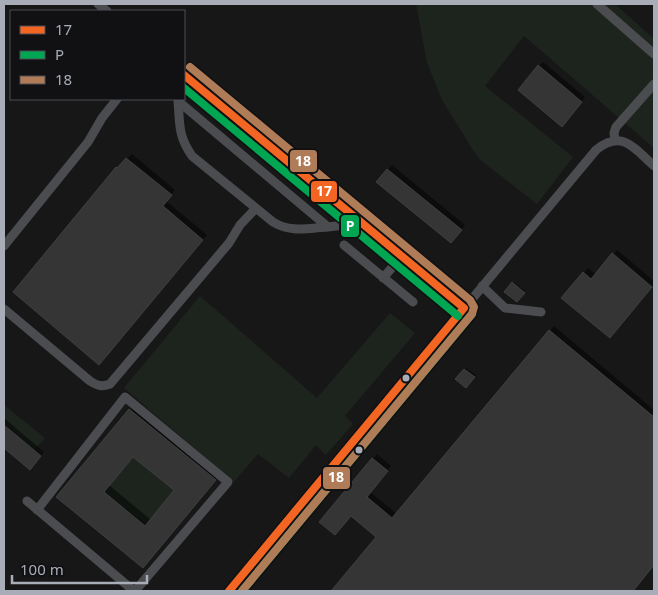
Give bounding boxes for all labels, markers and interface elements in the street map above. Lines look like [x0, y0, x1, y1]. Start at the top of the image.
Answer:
legend [10, 10, 185, 100]
text: 17 [55, 19, 72, 39]
text: P [55, 44, 64, 64]
text: 18 [55, 69, 72, 89]
line badge: 18 [289, 149, 318, 173]
text: 18 [295, 151, 311, 170]
line badge: 17 [310, 180, 338, 203]
text: 17 [316, 181, 332, 200]
line badge: P [340, 214, 360, 238]
text: P [346, 216, 355, 235]
unlabelled marker [401, 373, 411, 383]
unlabelled marker [354, 445, 364, 455]
line badge: 18 [322, 466, 351, 490]
text: 18 [328, 467, 344, 486]
scale bar [12, 552, 148, 584]
text: 100 m [20, 559, 64, 579]

